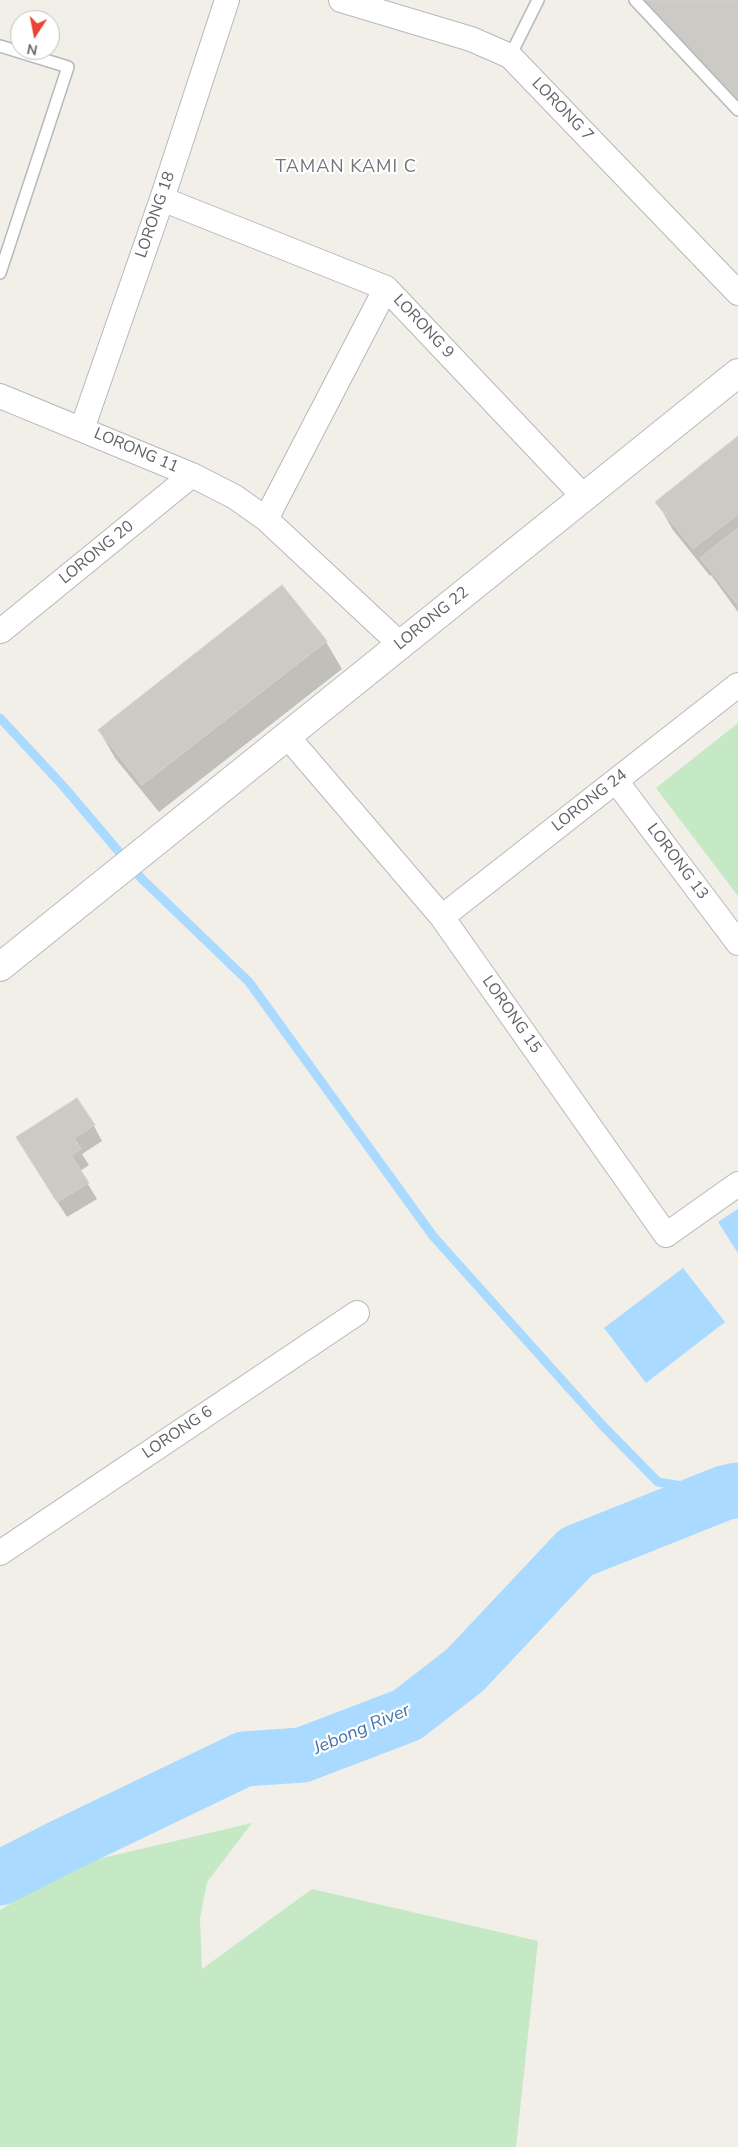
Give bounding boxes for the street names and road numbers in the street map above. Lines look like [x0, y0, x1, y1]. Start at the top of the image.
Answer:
street label: LORONG 7 [527, 74, 597, 146]
street label: LORONG 18 [132, 169, 180, 261]
street label: LORONG 9 [389, 291, 457, 363]
street label: LORONG 11 [91, 425, 181, 477]
street label: LORONG 20 [56, 517, 138, 589]
street label: LORONG 22 [391, 583, 473, 655]
street label: LORONG 24 [549, 766, 631, 836]
street label: LORONG 13 [642, 820, 712, 904]
street label: LORONG 15 [477, 973, 545, 1057]
street label: LORONG 6 [139, 1403, 217, 1463]

